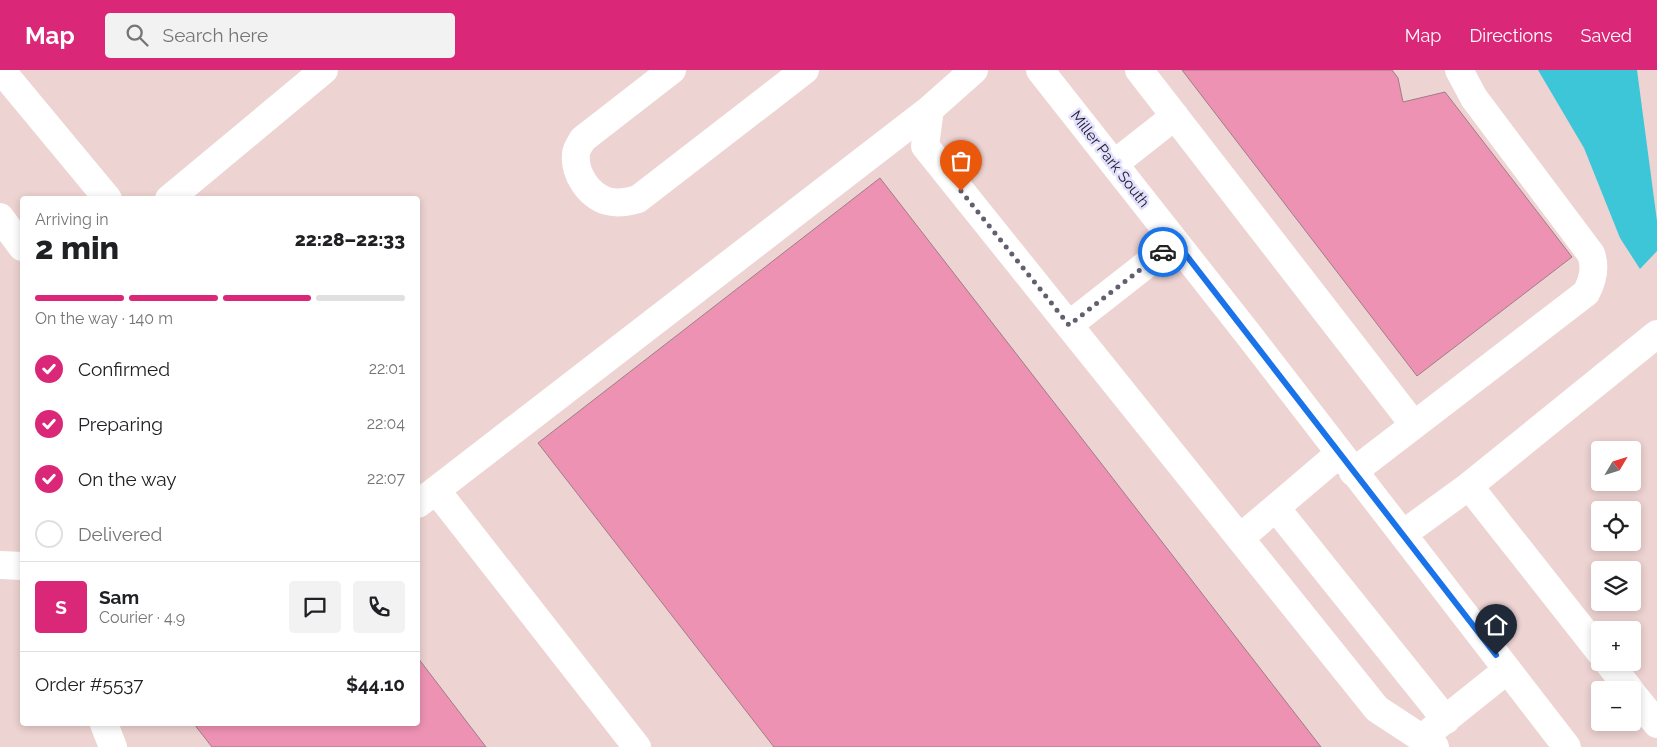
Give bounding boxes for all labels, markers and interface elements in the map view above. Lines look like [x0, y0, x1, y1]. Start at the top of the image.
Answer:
search box [105, 13, 455, 58]
text: Map [25, 21, 75, 50]
icon: search [123, 21, 151, 49]
text: Search here [163, 24, 268, 46]
text: Map [1405, 25, 1441, 46]
text: Directions [1469, 25, 1553, 46]
text: Saved [1581, 25, 1632, 46]
street label: Miller Park South [1067, 107, 1153, 211]
pin [940, 140, 982, 191]
icon: bag [947, 147, 975, 175]
text: Arriving in [35, 210, 109, 229]
courier [1138, 227, 1188, 277]
text: 22:28–22:33 [295, 228, 405, 250]
text: 2 min [35, 229, 119, 266]
icon: car [1149, 238, 1177, 266]
text: On the way · 140 m [35, 309, 173, 328]
icon: check [35, 355, 63, 383]
text: Confirmed [78, 358, 170, 380]
text: 22:01 [369, 359, 405, 378]
icon: check [35, 410, 63, 438]
text: Preparing [78, 413, 163, 435]
text: 22:04 [367, 414, 405, 433]
north arrow [1591, 441, 1641, 491]
map controls [1591, 441, 1641, 731]
icon: check [35, 465, 63, 493]
text: On the way [78, 468, 177, 490]
text: 22:07 [367, 469, 405, 488]
button: locate [1591, 501, 1641, 551]
text: Delivered [78, 523, 162, 545]
button: layers [1591, 561, 1641, 611]
button: chat [289, 581, 341, 633]
button: phone [353, 581, 405, 633]
text: Sam [99, 586, 139, 608]
text: S [55, 596, 67, 618]
pin [1475, 604, 1517, 655]
text: Courier · 4.9 [99, 608, 185, 627]
icon: home [1482, 611, 1510, 639]
button: + [1591, 621, 1641, 671]
text: Order #5537 [35, 673, 144, 695]
text: $44.10 [346, 673, 405, 695]
button: − [1591, 681, 1641, 731]

